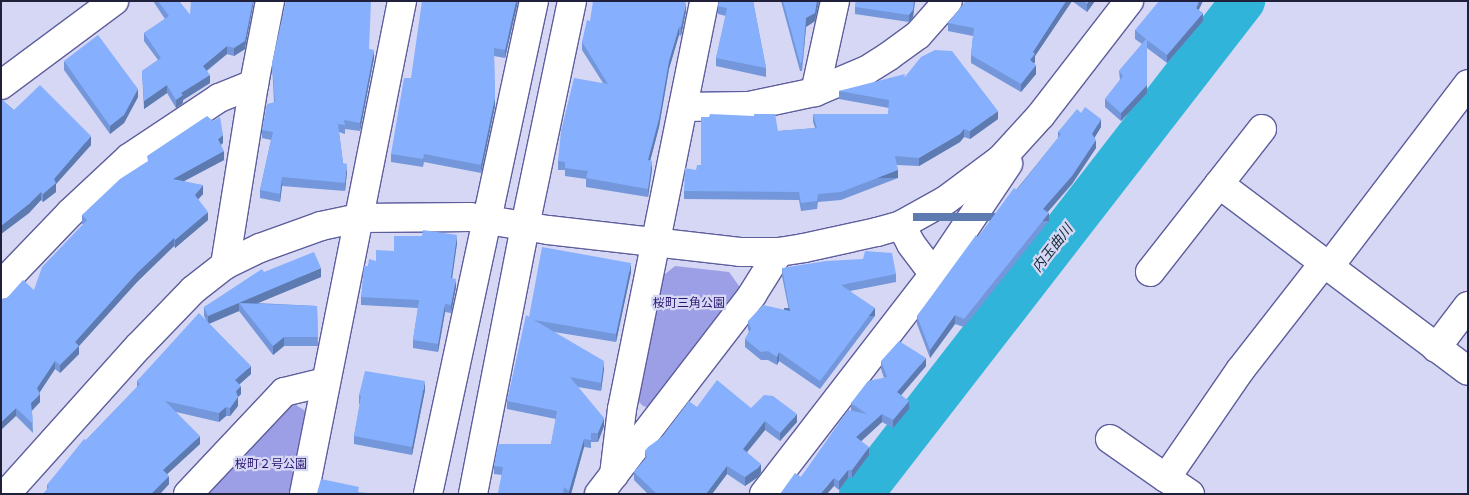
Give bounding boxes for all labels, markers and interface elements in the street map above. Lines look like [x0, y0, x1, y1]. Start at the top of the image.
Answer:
water label: 内玉曲川 [1028, 221, 1076, 275]
park label: 桜町三角公園 [653, 296, 725, 310]
park label: 桜町２号公園 [235, 457, 307, 471]

